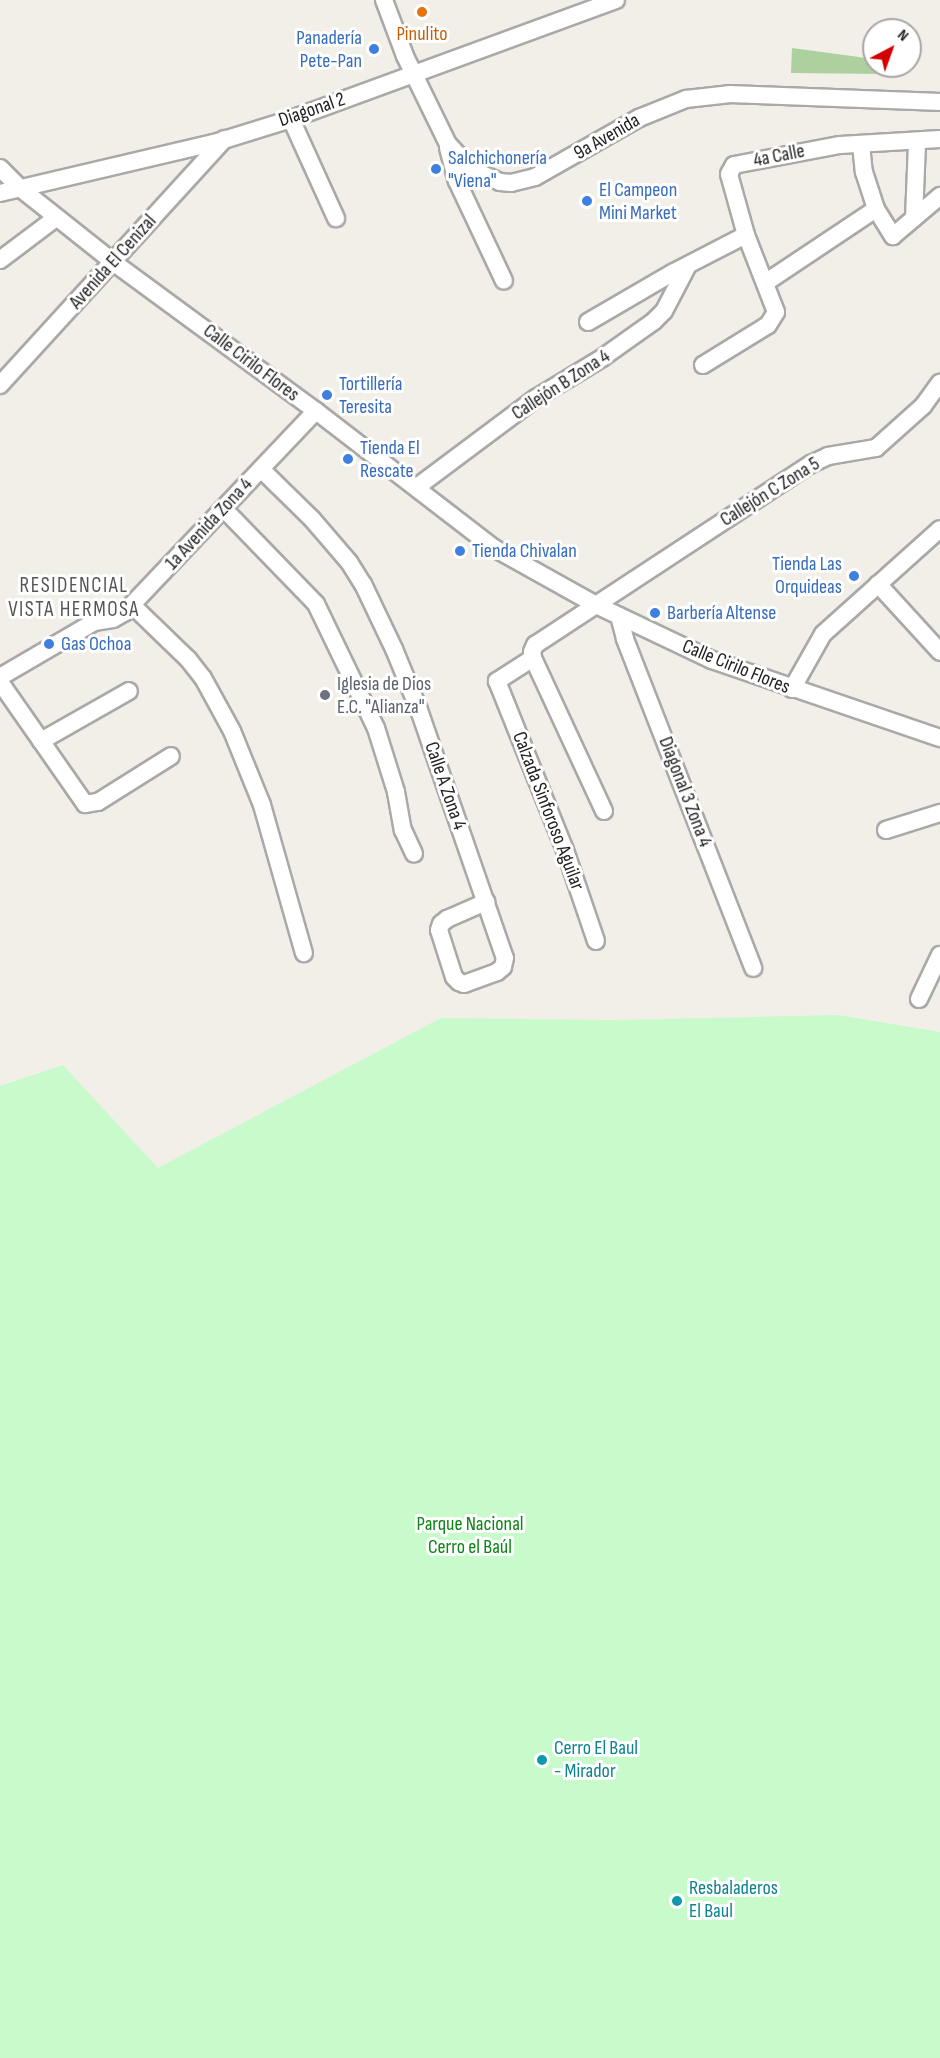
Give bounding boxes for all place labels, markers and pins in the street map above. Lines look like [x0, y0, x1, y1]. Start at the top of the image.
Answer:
marker: Pinulito [415, 5, 429, 19]
place label: Pinulito [396, 22, 448, 46]
place label: Panadería Pete-Pan [296, 26, 362, 73]
marker: Panadería Pete-Pan [367, 42, 381, 56]
place label: Salchichonería "Viena" [448, 146, 547, 193]
marker: Salchichonería "Viena" [429, 162, 443, 176]
place label: El Campeon Mini Market [599, 178, 677, 225]
marker: El Campeon Mini Market [580, 194, 594, 208]
place label: Tortillería Teresita [339, 372, 403, 419]
marker: Tortillería Teresita [320, 388, 334, 402]
place label: Tienda El Rescate [360, 436, 420, 483]
marker: Tienda El Rescate [341, 452, 355, 466]
place label: Tienda Chivalan [472, 539, 577, 563]
marker: Tienda Chivalan [453, 544, 467, 558]
place label: Tienda Las Orquideas [772, 552, 842, 599]
marker: Tienda Las Orquideas [847, 569, 861, 583]
place label: Barbería Altense [667, 601, 776, 625]
marker: Barbería Altense [648, 606, 662, 620]
place label: Gas Ochoa [61, 632, 131, 656]
marker: Gas Ochoa [42, 637, 56, 651]
place label: Iglesia de Dios E.C. "Alianza" [337, 672, 431, 719]
marker: Iglesia de Dios E.C. "Alianza" [318, 688, 332, 702]
place label: Cerro El Baul - Mirador [554, 1736, 638, 1783]
marker: Cerro El Baul - Mirador [535, 1753, 549, 1767]
place label: Resbaladeros El Baul [689, 1877, 778, 1924]
marker: Resbaladeros El Baul [670, 1894, 684, 1908]

